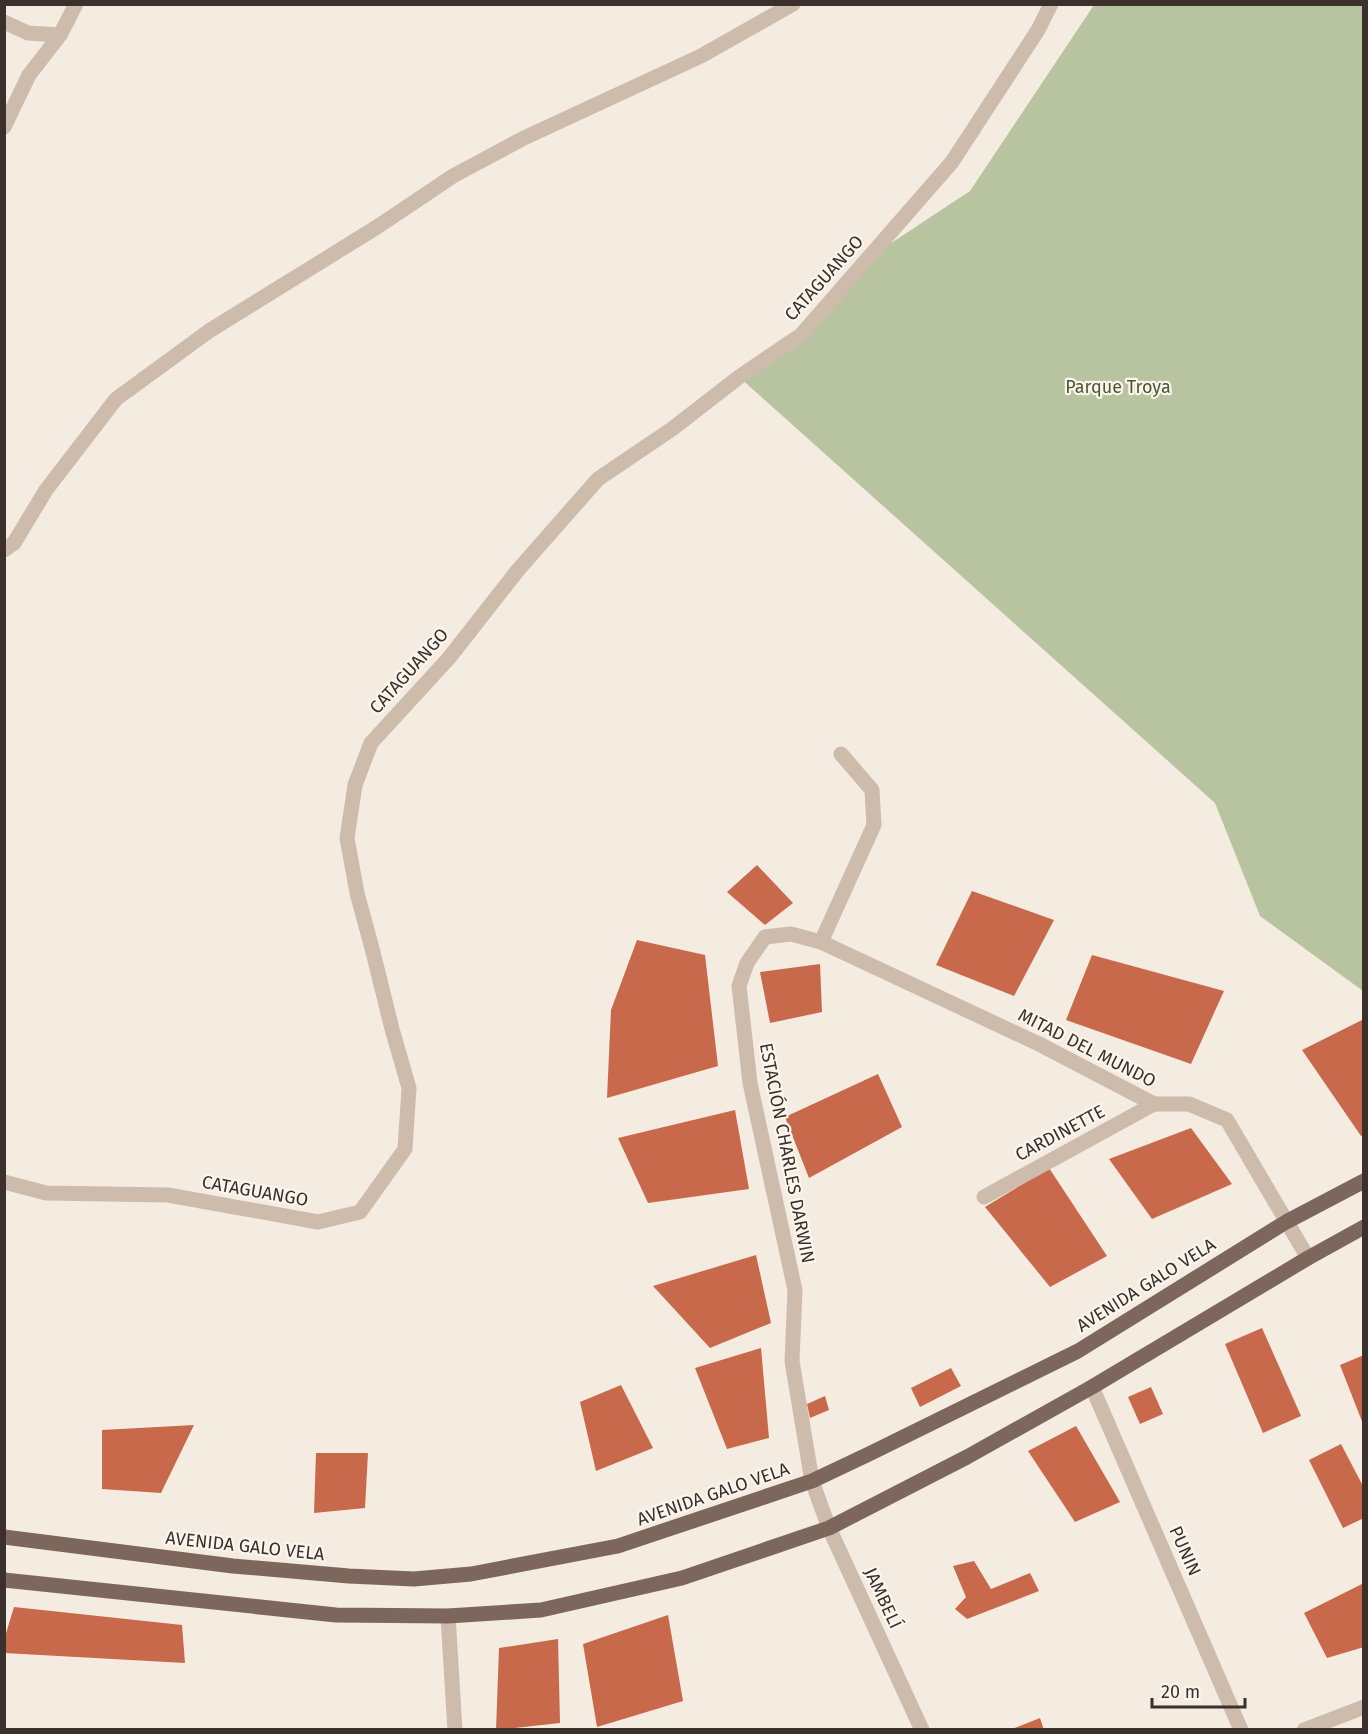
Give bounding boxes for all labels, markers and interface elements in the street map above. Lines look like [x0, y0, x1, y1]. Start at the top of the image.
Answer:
street label: CATAGUANGO [780, 231, 868, 325]
park label: Parque Troya [1065, 376, 1171, 398]
street label: CATAGUANGO [365, 624, 453, 718]
street label: MITAD DEL MUNDO [1014, 1004, 1160, 1092]
street label: ESTACIÓN CHARLES DARWIN [755, 1041, 819, 1265]
street label: CARDINETTE [1011, 1100, 1109, 1166]
street label: CATAGUANGO [200, 1171, 310, 1211]
street label: AVENIDA GALO VELA [1072, 1233, 1220, 1337]
street label: AVENIDA GALO VELA [634, 1457, 793, 1530]
street label: PUNIN [1164, 1523, 1206, 1579]
street label: AVENIDA GALO VELA [164, 1527, 326, 1565]
street label: JAMBELÍ [859, 1564, 908, 1632]
scale bar [1152, 1671, 1245, 1709]
text: 20 m [1161, 1681, 1200, 1703]

